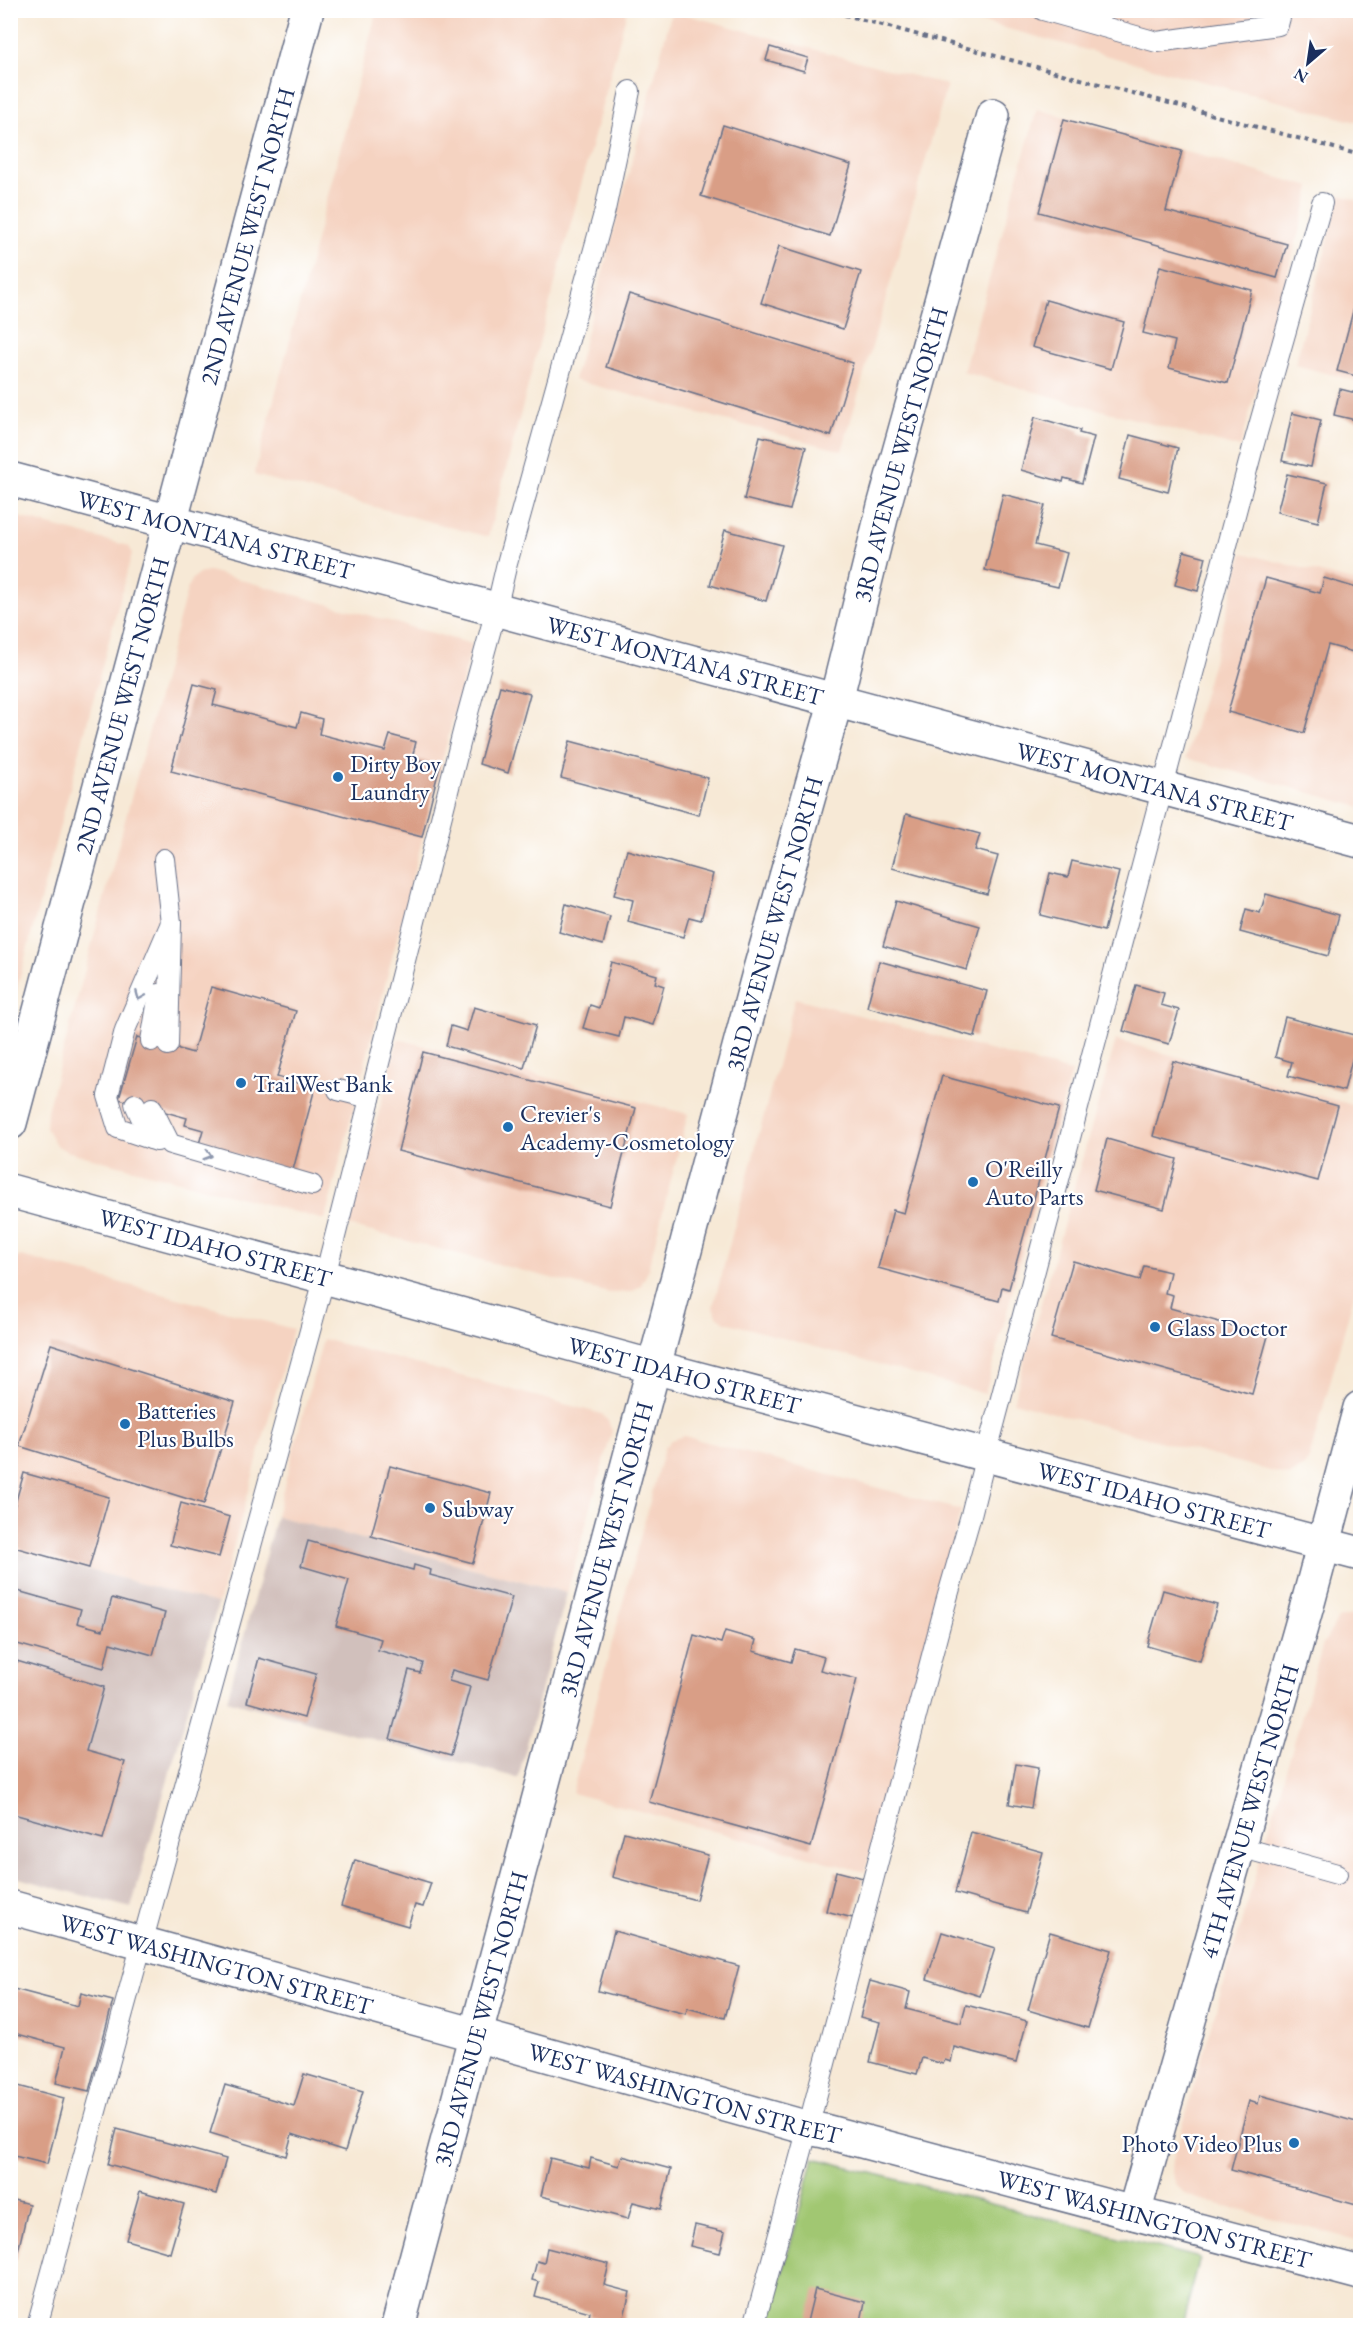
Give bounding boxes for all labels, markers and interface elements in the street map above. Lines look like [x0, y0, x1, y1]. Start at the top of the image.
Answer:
north arrow [1278, 33, 1338, 93]
text: N [1290, 63, 1312, 88]
street label: 2ND AVENUE WEST NORTH [192, 84, 301, 388]
street label: 3RD AVENUE WEST NORTH [845, 303, 954, 605]
street label: WEST MONTANA STREET [74, 482, 358, 586]
street label: 2ND AVENUE WEST NORTH [67, 553, 176, 858]
street label: WEST MONTANA STREET [543, 608, 828, 712]
street label: WEST MONTANA STREET [1013, 734, 1297, 838]
place label: Dirty Boy Laundry [350, 748, 441, 807]
marker: Dirty Boy Laundry [331, 770, 345, 784]
street label: 3RD AVENUE WEST NORTH [718, 772, 829, 1074]
one-way arrow [135, 990, 147, 1001]
place label: TrailWest Bank [253, 1068, 393, 1099]
marker: TrailWest Bank [234, 1076, 248, 1090]
place label: Crevier's Academy-Cosmetology [519, 1098, 735, 1157]
marker: Crevier's Academy-Cosmetology [501, 1120, 515, 1134]
one-way arrow [202, 1148, 213, 1160]
place label: O'Reilly Auto Parts [984, 1153, 1083, 1212]
marker: O'Reilly Auto Parts [966, 1175, 980, 1189]
street label: WEST IDAHO STREET [96, 1201, 336, 1294]
place label: Glass Doctor [1167, 1312, 1287, 1343]
marker: Glass Doctor [1148, 1320, 1162, 1334]
street label: WEST IDAHO STREET [564, 1329, 805, 1421]
place label: Batteries Plus Bulbs [137, 1395, 234, 1454]
street label: 3RD AVENUE WEST NORTH [551, 1398, 659, 1700]
marker: Batteries Plus Bulbs [118, 1417, 132, 1431]
street label: WEST IDAHO STREET [1034, 1454, 1275, 1545]
place label: Subway [442, 1493, 514, 1524]
marker: Subway [423, 1501, 437, 1515]
street label: 4TH AVENUE WEST NORTH [1192, 1660, 1305, 1962]
street label: 3RD AVENUE WEST NORTH [426, 1867, 534, 2170]
street label: WEST WASHINGTON STREET [56, 1906, 377, 2022]
street label: WEST WASHINGTON STREET [525, 2035, 846, 2151]
place label: Photo Video Plus [1121, 2128, 1282, 2159]
marker: Photo Video Plus [1287, 2136, 1301, 2150]
street label: WEST WASHINGTON STREET [994, 2162, 1316, 2275]

